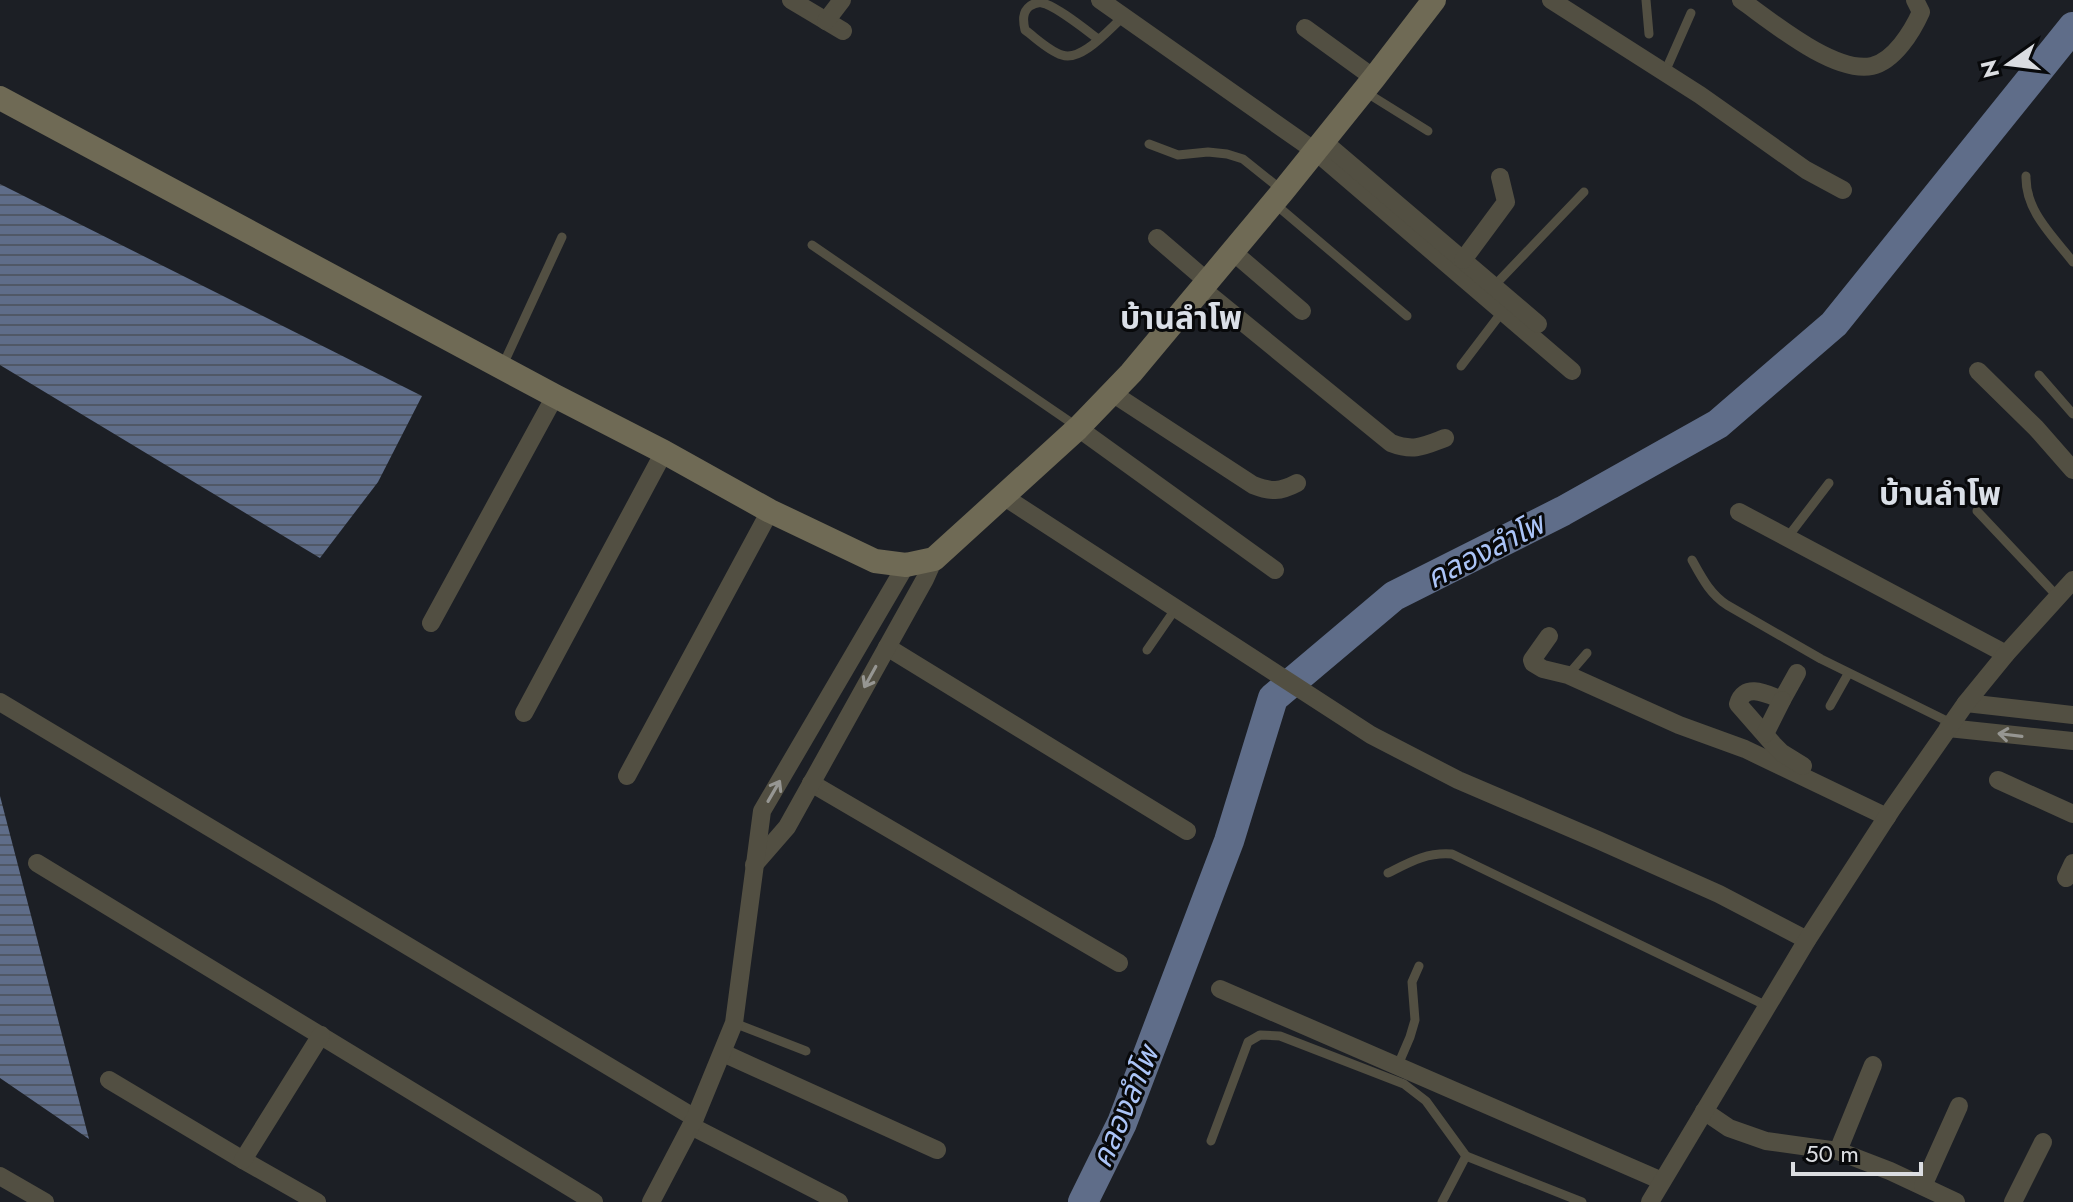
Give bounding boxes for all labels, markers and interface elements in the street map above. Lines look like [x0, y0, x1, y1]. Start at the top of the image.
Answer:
north arrow [1969, 24, 2049, 104]
text: N [1972, 56, 2007, 81]
district label: บ้านลำโพ [1120, 295, 1242, 341]
district label: บ้านลำโพ [1879, 471, 2001, 517]
water label: คลองลำโพ [1418, 501, 1554, 599]
one-way arrow [862, 665, 878, 688]
one-way arrow [1998, 727, 2024, 742]
one-way arrow [767, 779, 782, 803]
water label: คลองลำโพ [1080, 1037, 1171, 1174]
scale bar [1793, 1126, 1921, 1176]
text: 50 m [1805, 1136, 1859, 1171]

